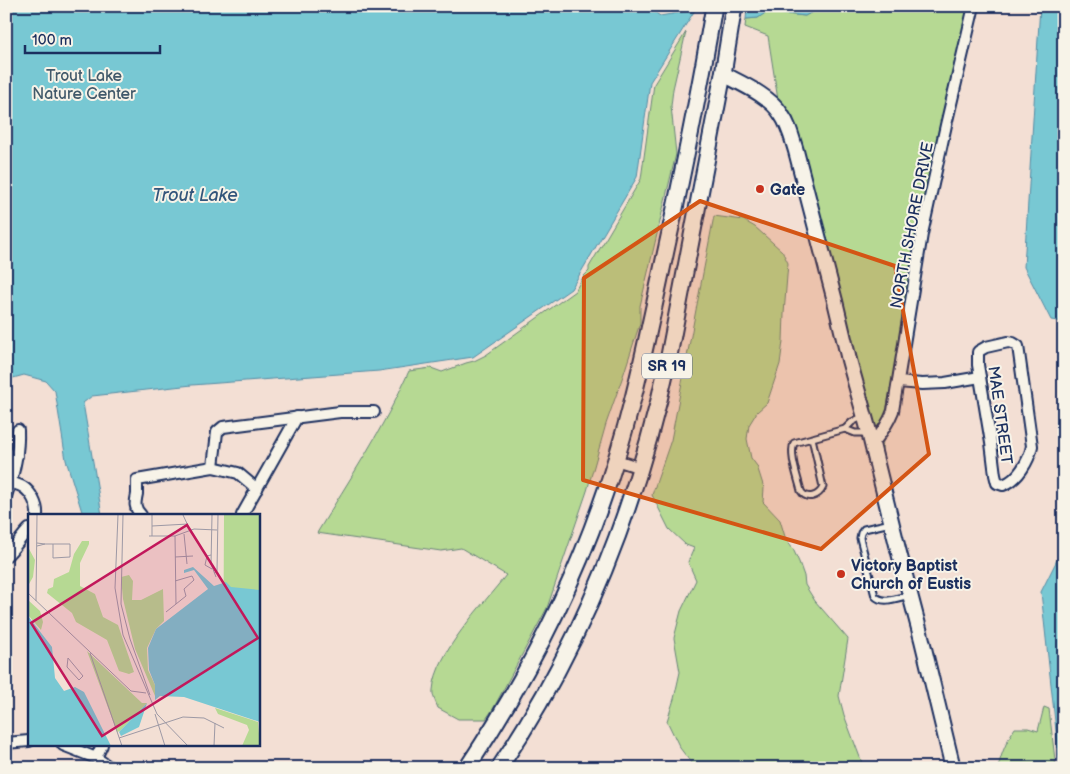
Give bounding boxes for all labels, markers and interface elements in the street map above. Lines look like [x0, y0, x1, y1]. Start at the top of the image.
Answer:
scale bar [25, 22, 160, 54]
text: 100 m [32, 31, 72, 50]
park label: Trout Lake Nature Center [32, 67, 136, 104]
street label: NORTH SHORE DRIVE [887, 140, 938, 310]
place label: Gate [770, 181, 805, 200]
marker: Gate [754, 183, 766, 195]
water label: Trout Lake [152, 185, 238, 206]
road number: SR 19 [642, 354, 692, 378]
street label: MAE STREET [983, 365, 1016, 466]
inset map [28, 514, 260, 746]
place label: Victory Baptist Church of Eustis [851, 557, 971, 594]
marker: Victory Baptist Church of Eustis [835, 568, 847, 580]

